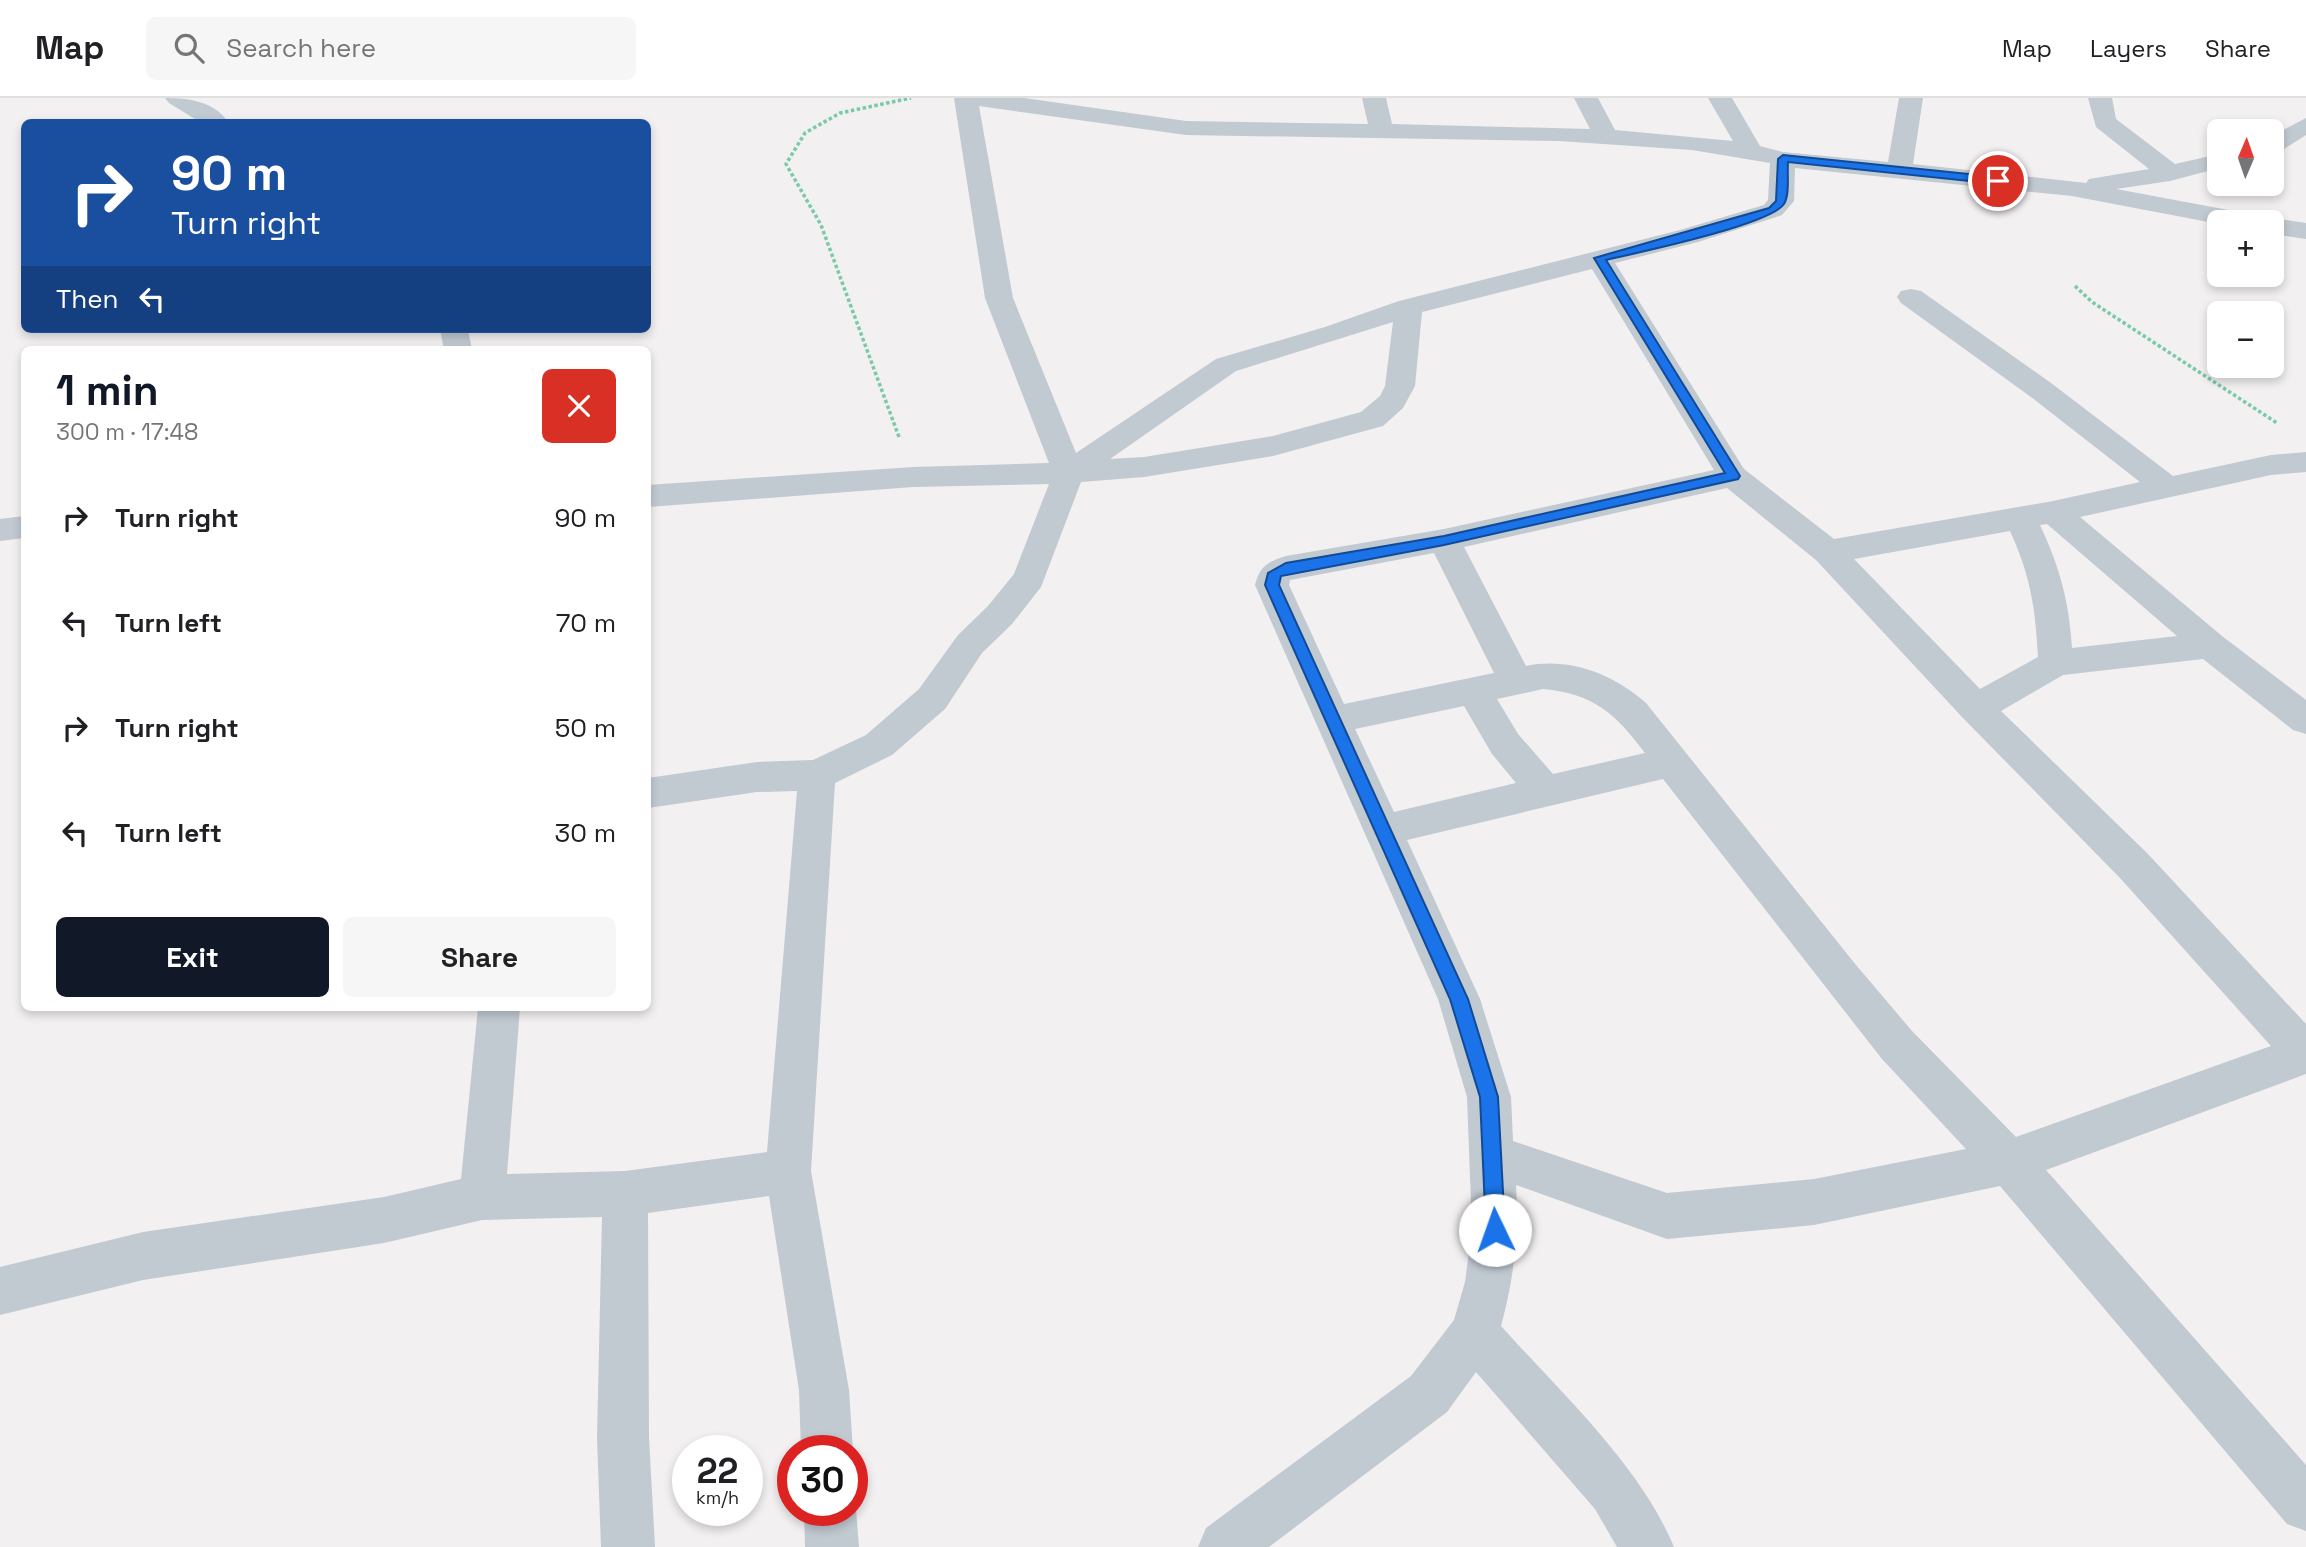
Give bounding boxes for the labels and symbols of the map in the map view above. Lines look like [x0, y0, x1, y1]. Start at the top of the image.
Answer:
north arrow [2207, 119, 2284, 196]
pin [1968, 151, 2028, 211]
position arrow [1458, 1193, 1532, 1267]
speed limit sign: 30 [777, 1435, 868, 1526]

